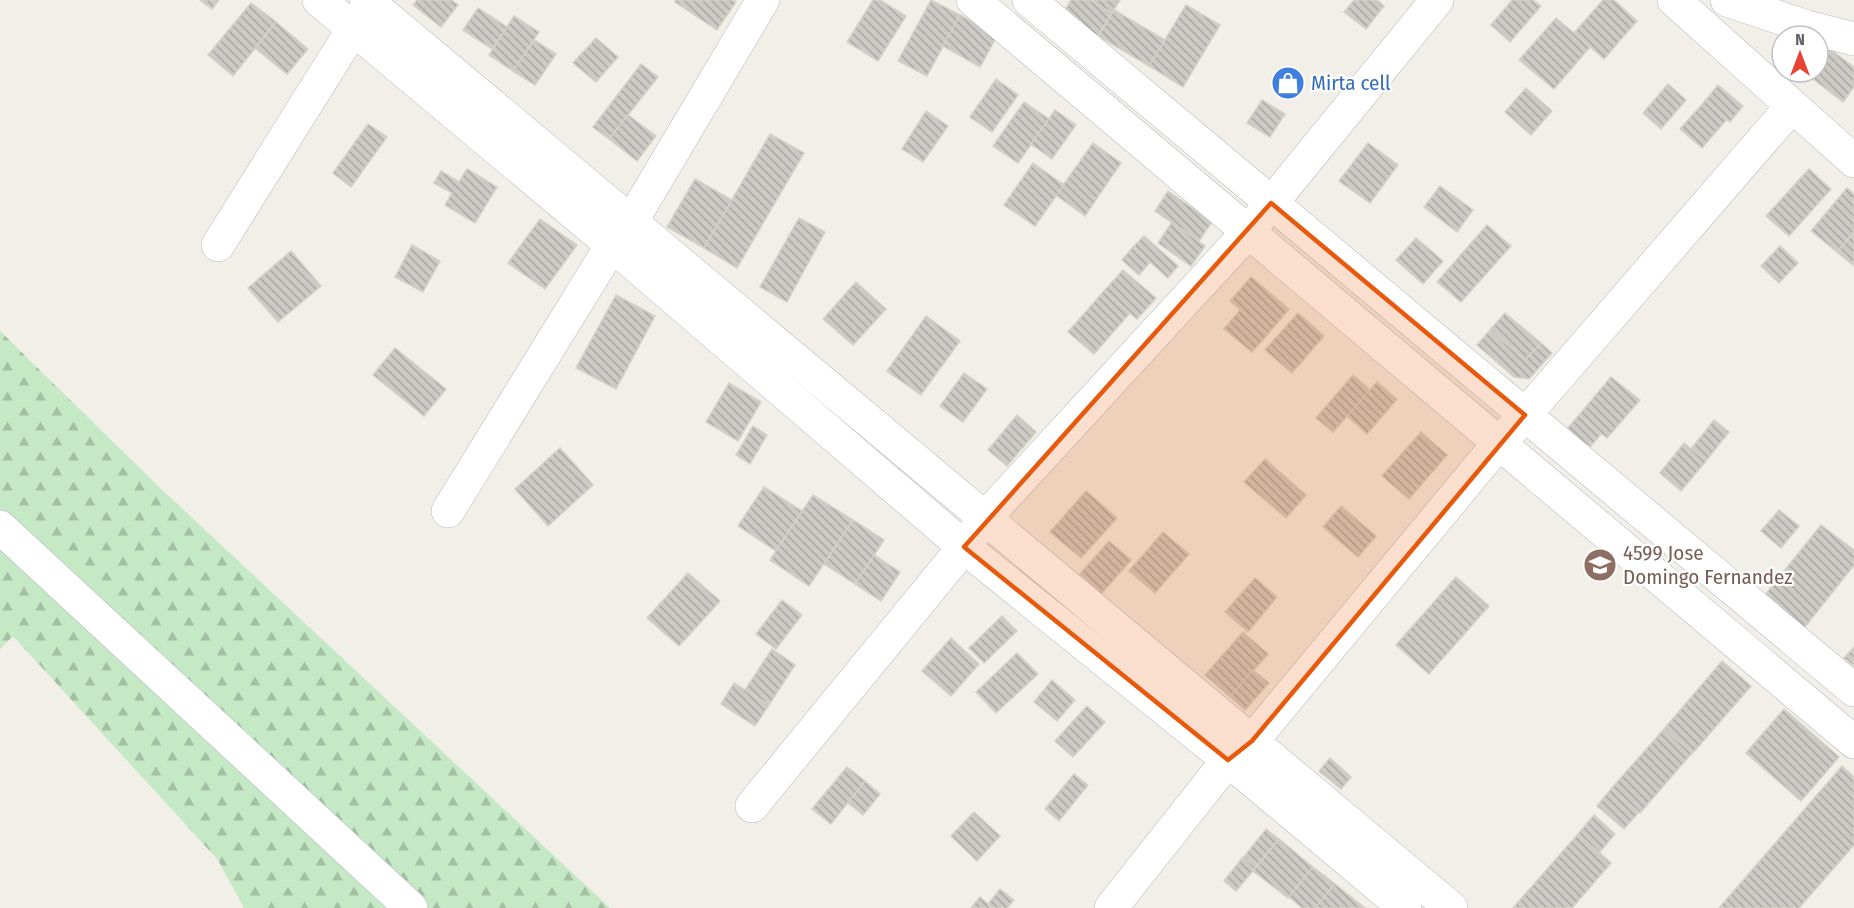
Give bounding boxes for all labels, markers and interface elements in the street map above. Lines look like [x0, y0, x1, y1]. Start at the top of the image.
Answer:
north arrow [1770, 24, 1830, 84]
text: N [1795, 30, 1805, 49]
shop icon: Mirta cell [1270, 65, 1306, 101]
place label: Mirta cell [1311, 70, 1391, 96]
place label: 4599 Jose Domingo Fernandez [1623, 540, 1793, 590]
school or university icon: 4599 Jose Domingo Fernandez [1582, 547, 1618, 583]

